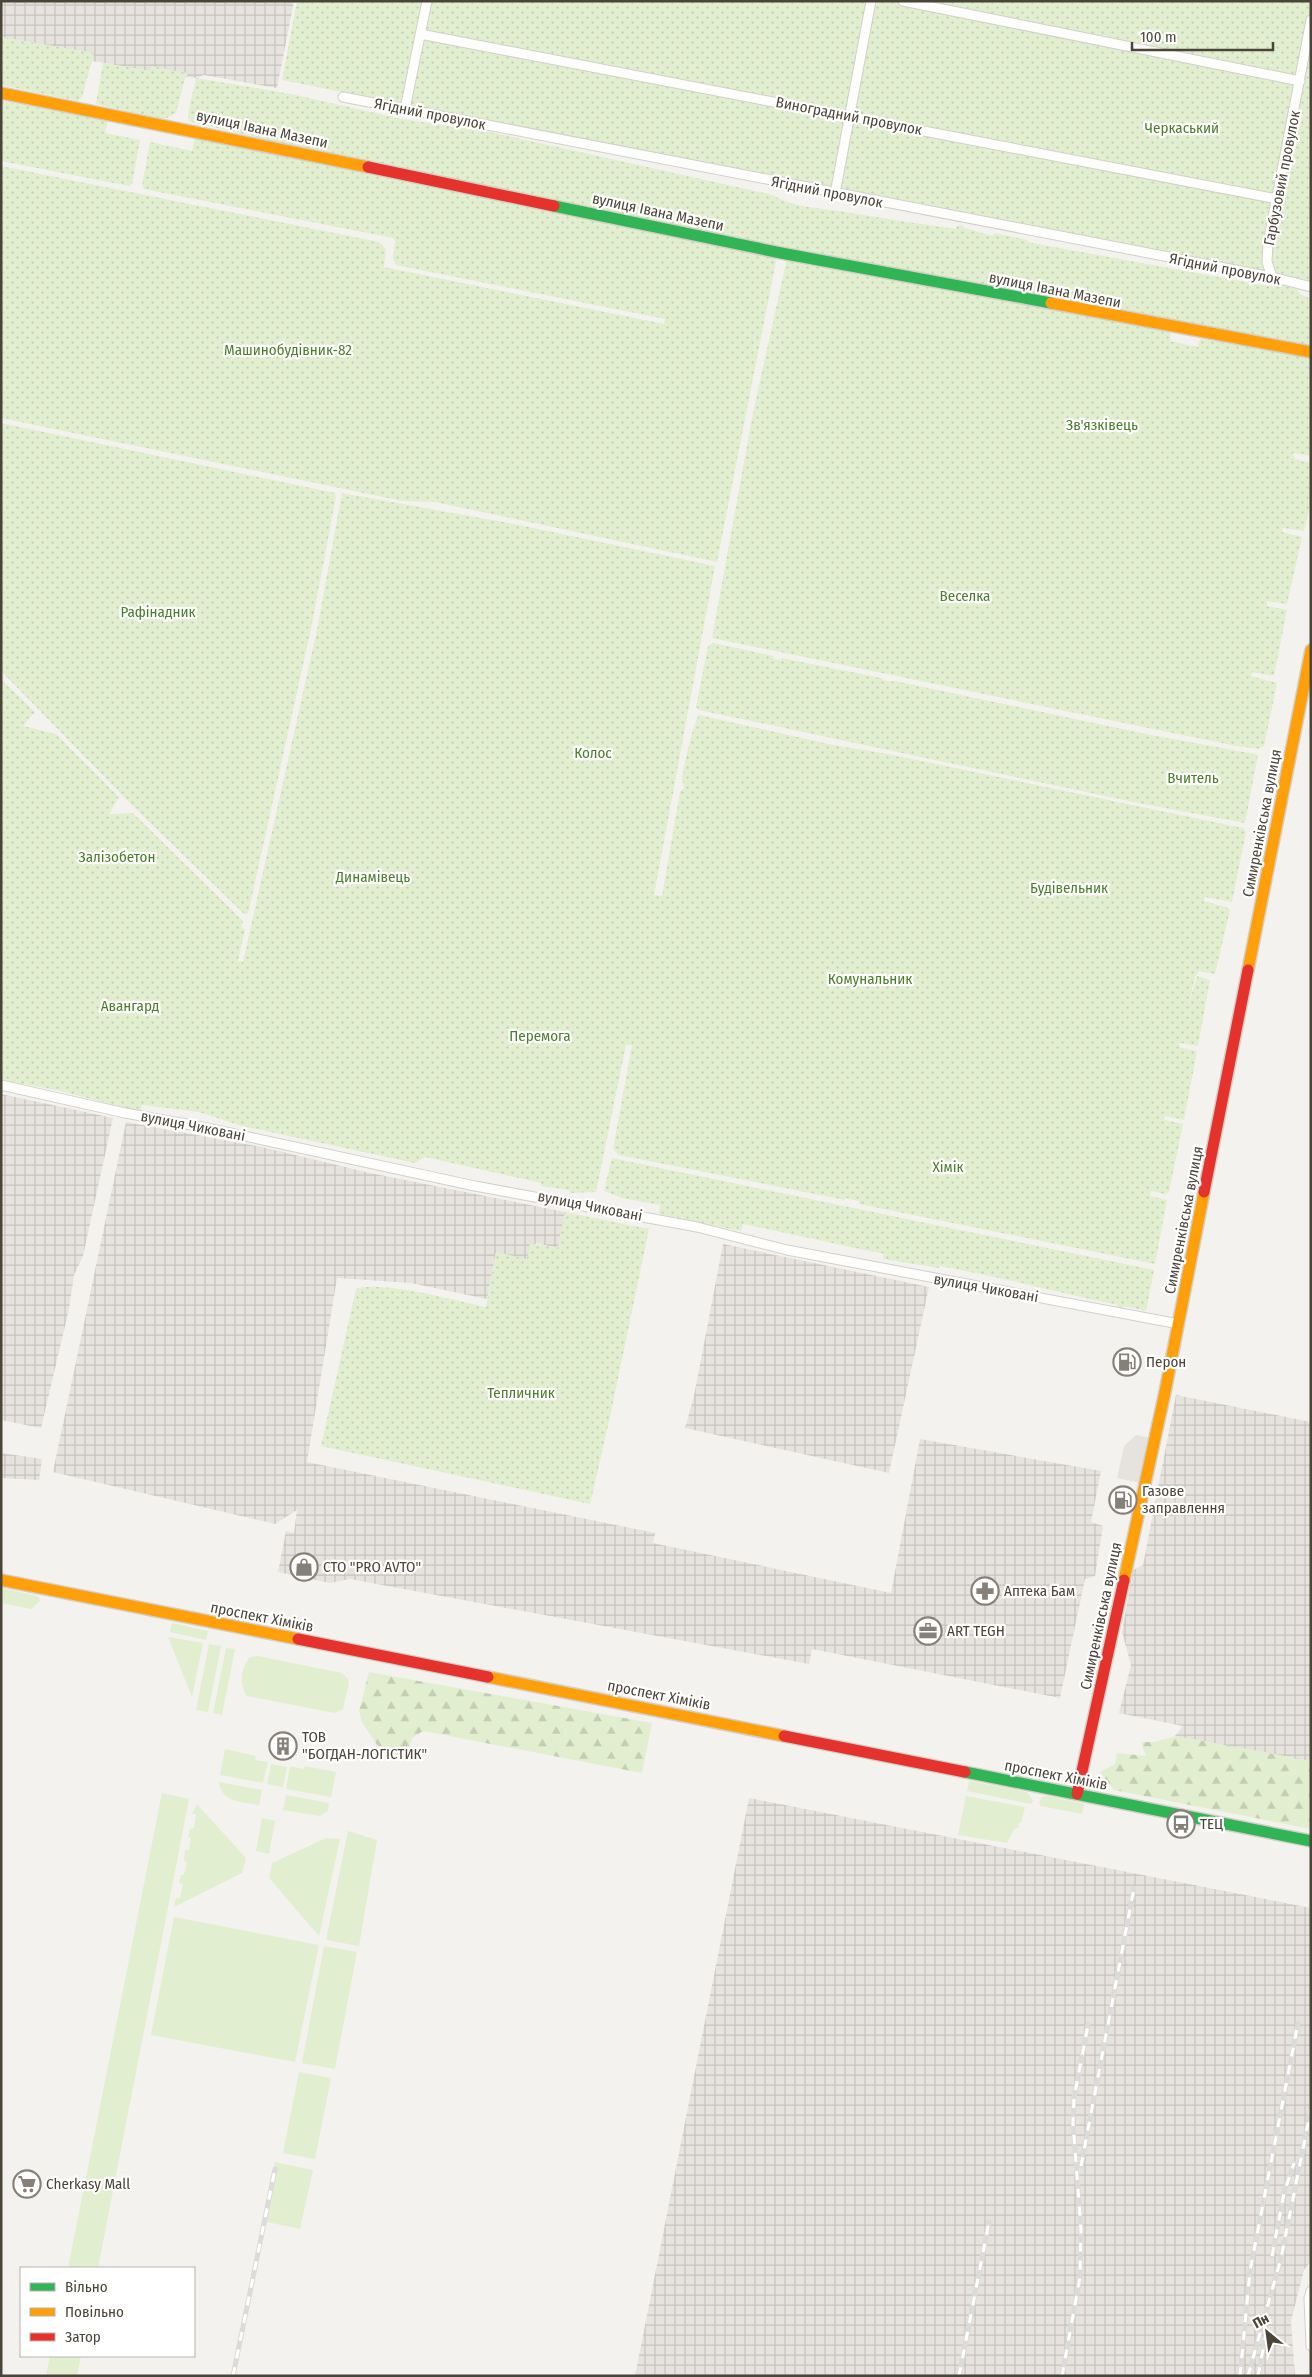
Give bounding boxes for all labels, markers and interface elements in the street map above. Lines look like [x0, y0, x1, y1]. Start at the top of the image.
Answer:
scale bar [1132, 20, 1273, 52]
text: 100 m [1140, 28, 1177, 46]
street label: Виноградний провулок [774, 93, 924, 139]
street label: Ягідний провулок [373, 94, 487, 134]
street label: вулиця Івана Мазепи [195, 106, 329, 152]
street label: Гарбузовий провулок [1260, 109, 1304, 247]
park label: Черкаський [1145, 119, 1219, 137]
street label: Ягідний провулок [770, 172, 884, 212]
street label: вулиця Івана Мазепи [591, 189, 725, 235]
street label: Ягідний провулок [1168, 249, 1282, 289]
street label: вулиця Івана Мазепи [987, 268, 1123, 312]
park label: Машинобудівник-82 [224, 341, 352, 359]
park label: Зв'язківець [1066, 416, 1138, 434]
park label: Веселка [940, 587, 990, 605]
park label: Рафінадник [120, 603, 196, 621]
park label: Колос [574, 744, 612, 762]
street label: Симиренківська вулиця [1239, 747, 1285, 899]
park label: Вчитель [1167, 769, 1219, 787]
park label: Залізобетон [79, 848, 155, 866]
park label: Динамівець [335, 868, 410, 886]
park label: Будівельник [1030, 879, 1108, 897]
park label: Комунальник [828, 970, 912, 988]
park label: Авангард [101, 997, 159, 1015]
park label: Перемога [509, 1027, 571, 1045]
street label: вулиця Чиковані [139, 1107, 247, 1145]
street label: Симиренківська вулиця [1161, 1144, 1207, 1296]
park label: Хімік [932, 1158, 964, 1176]
street label: вулиця Чиковані [536, 1187, 644, 1225]
street label: вулиця Чиковані [932, 1270, 1040, 1306]
fuel station icon: Перон [1112, 1347, 1142, 1377]
place label: Перон [1146, 1353, 1186, 1371]
park label: Тепличник [487, 1384, 555, 1402]
place label: Газове заправлення [1142, 1482, 1225, 1517]
fuel station icon: Газове заправлення [1108, 1485, 1138, 1515]
street label: Симиренківська вулиця [1077, 1541, 1125, 1691]
shop icon: СТО "PRO AVTO" [289, 1552, 319, 1582]
place label: СТО "PRO AVTO" [323, 1558, 421, 1576]
pharmacy icon: Аптека Бам [970, 1576, 1000, 1606]
place label: Аптека Бам [1004, 1582, 1075, 1600]
street label: проспект Хіміків [209, 1598, 315, 1636]
office icon: ART TEGH [913, 1616, 943, 1646]
place label: ART TEGH [947, 1622, 1005, 1640]
street label: проспект Хіміків [606, 1676, 712, 1714]
place label: ТОВ "БОГДАН-ЛОГІСТИК" [302, 1728, 427, 1763]
building icon: ТОВ "БОГДАН-ЛОГІСТИК" [268, 1731, 298, 1761]
street label: проспект Хіміків [1003, 1756, 1109, 1794]
bus stop icon: ТЕЦ [1166, 1809, 1196, 1839]
place label: ТЕЦ [1200, 1815, 1223, 1833]
supermarket icon: Cherkasy Mall [12, 2169, 42, 2199]
place label: Cherkasy Mall [46, 2175, 130, 2193]
legend [20, 2267, 195, 2357]
text: Вільно [65, 2278, 108, 2296]
text: Повільно [65, 2303, 124, 2321]
north arrow [1242, 2307, 1292, 2357]
text: Пн [1250, 2310, 1272, 2332]
text: Затор [65, 2328, 101, 2346]

